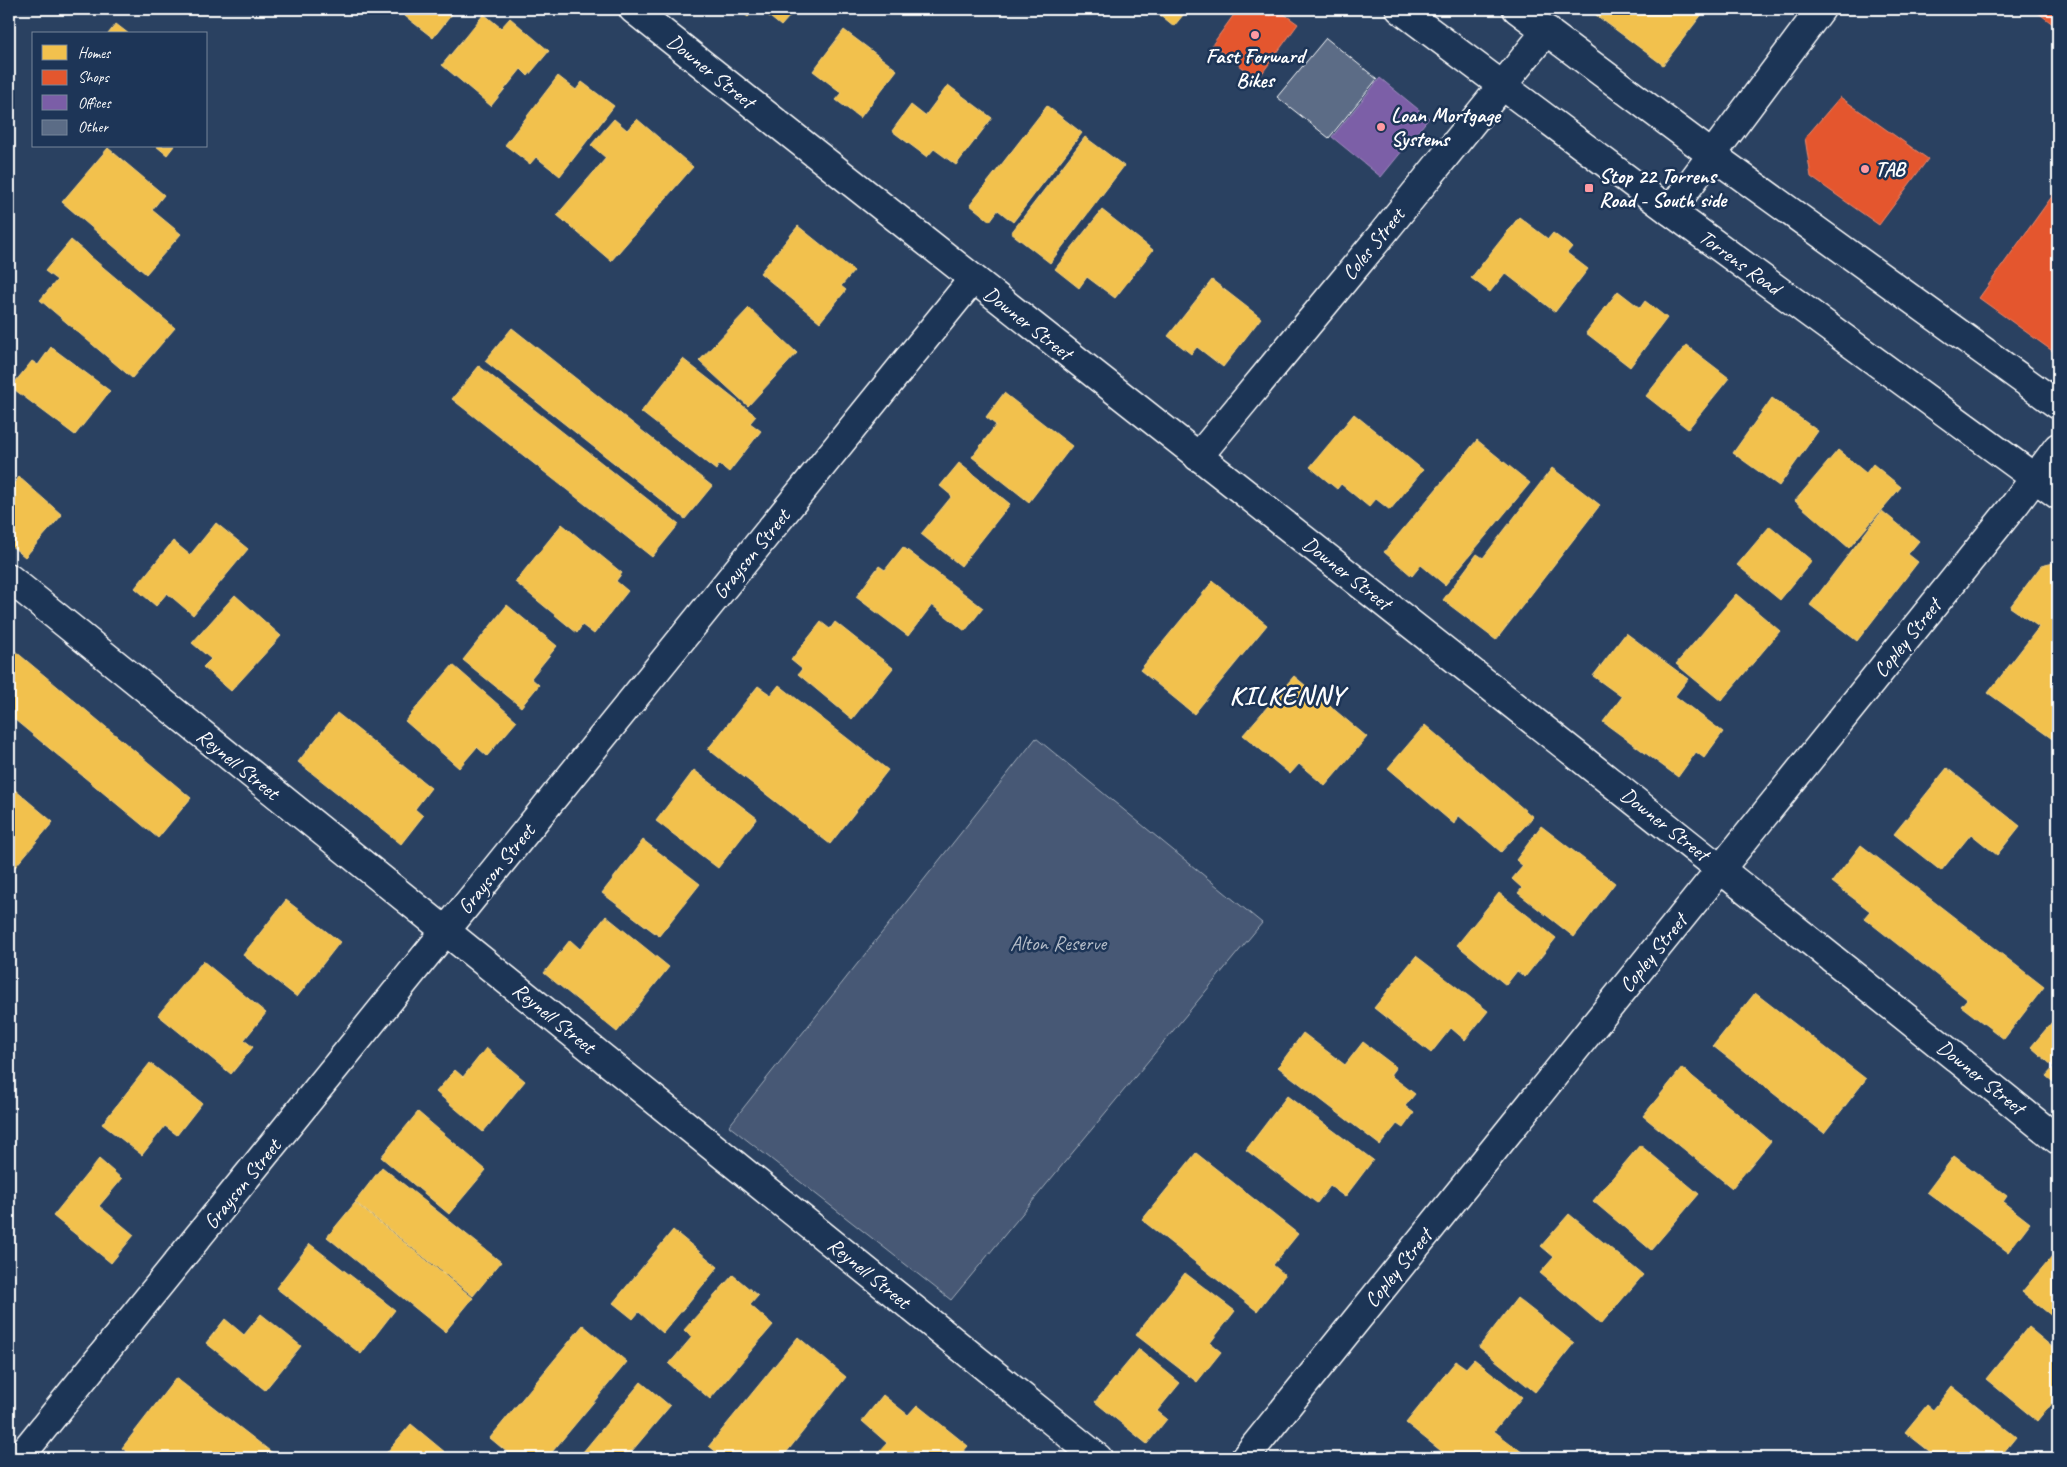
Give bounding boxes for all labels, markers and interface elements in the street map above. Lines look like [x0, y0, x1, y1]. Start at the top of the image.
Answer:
street label: Downer Street [662, 28, 762, 116]
marker: Fast Forward Bikes [1249, 29, 1261, 41]
legend [32, 32, 208, 148]
place label: Fast Forward Bikes [1206, 43, 1308, 93]
text: Homes [78, 44, 112, 63]
text: Shops [78, 68, 111, 87]
text: Offices [78, 94, 112, 113]
place label: Loan Mortgage Systems [1391, 102, 1502, 152]
text: Other [78, 118, 109, 137]
marker: Loan Mortgage Systems [1375, 121, 1387, 133]
place label: TAB [1875, 156, 1907, 182]
place label: Stop 22 Torrens Road - South side [1599, 163, 1728, 213]
marker: TAB [1859, 163, 1871, 175]
marker: Stop 22 Torrens Road - South side [1583, 182, 1595, 194]
street label: Coles Street [1336, 201, 1411, 285]
street label: Torrens Road [1694, 224, 1789, 303]
street label: Downer Street [979, 280, 1080, 367]
street label: Grayson Street [707, 502, 797, 604]
street label: Downer Street [1298, 530, 1399, 617]
street label: Copley Street [1867, 591, 1948, 683]
district label: KILKENNY [1229, 679, 1349, 712]
street label: Reynell Street [191, 723, 286, 806]
street label: Downer Street [1616, 781, 1717, 868]
street label: Grayson Street [452, 817, 542, 919]
street label: Copley Street [1613, 906, 1694, 998]
park label: Alton Reserve [1010, 930, 1108, 956]
street label: Reynell Street [507, 977, 602, 1060]
street label: Downer Street [1932, 1034, 2032, 1122]
street label: Grayson Street [198, 1132, 288, 1234]
street label: Copley Street [1358, 1221, 1439, 1313]
street label: Reynell Street [822, 1232, 917, 1315]

